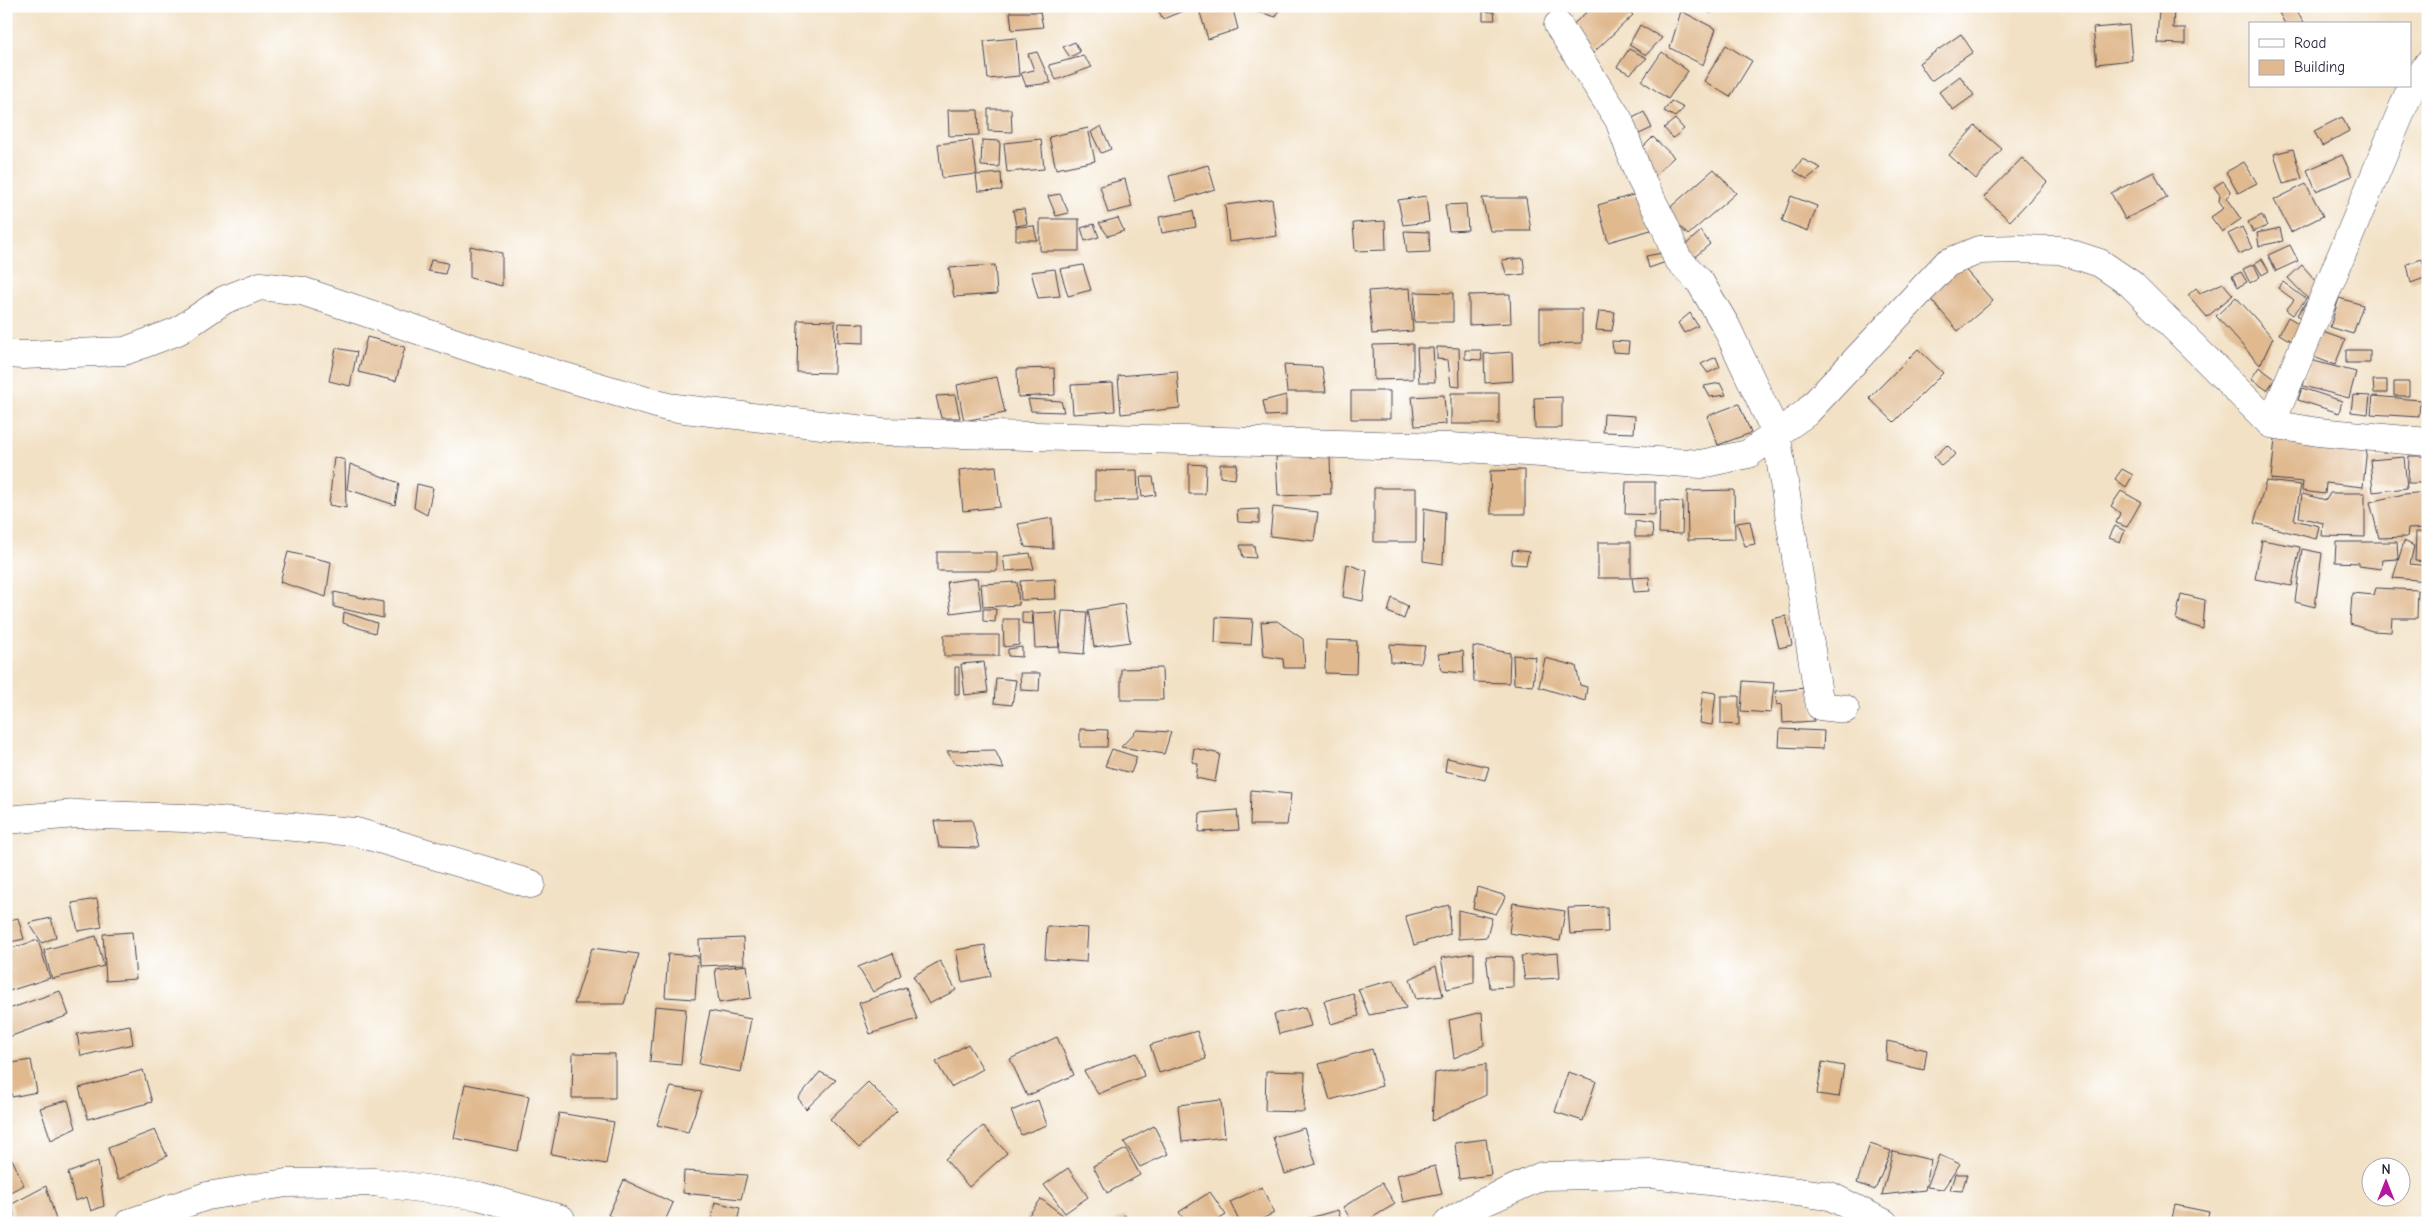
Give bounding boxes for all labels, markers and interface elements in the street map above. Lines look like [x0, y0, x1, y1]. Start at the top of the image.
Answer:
legend [2249, 22, 2412, 88]
text: Road [2294, 34, 2326, 52]
text: Building [2294, 58, 2345, 76]
north arrow [2362, 1156, 2412, 1206]
text: N [2381, 1161, 2391, 1178]

